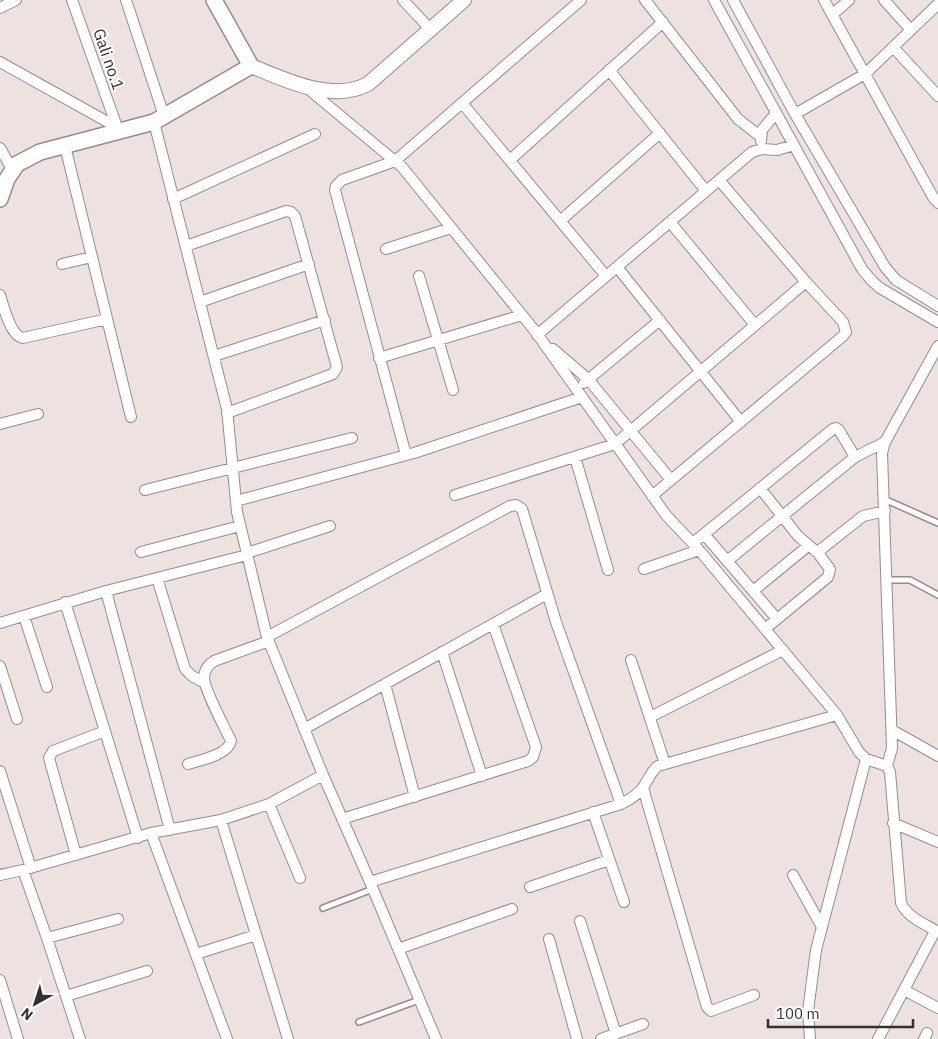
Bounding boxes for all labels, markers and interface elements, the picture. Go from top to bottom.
street label: Gali no.1 [89,26,129,92]
north arrow [10,979,60,1029]
scale bar [768,996,913,1028]
text: N [17,1004,36,1024]
text: 100 m [776,1004,820,1023]

